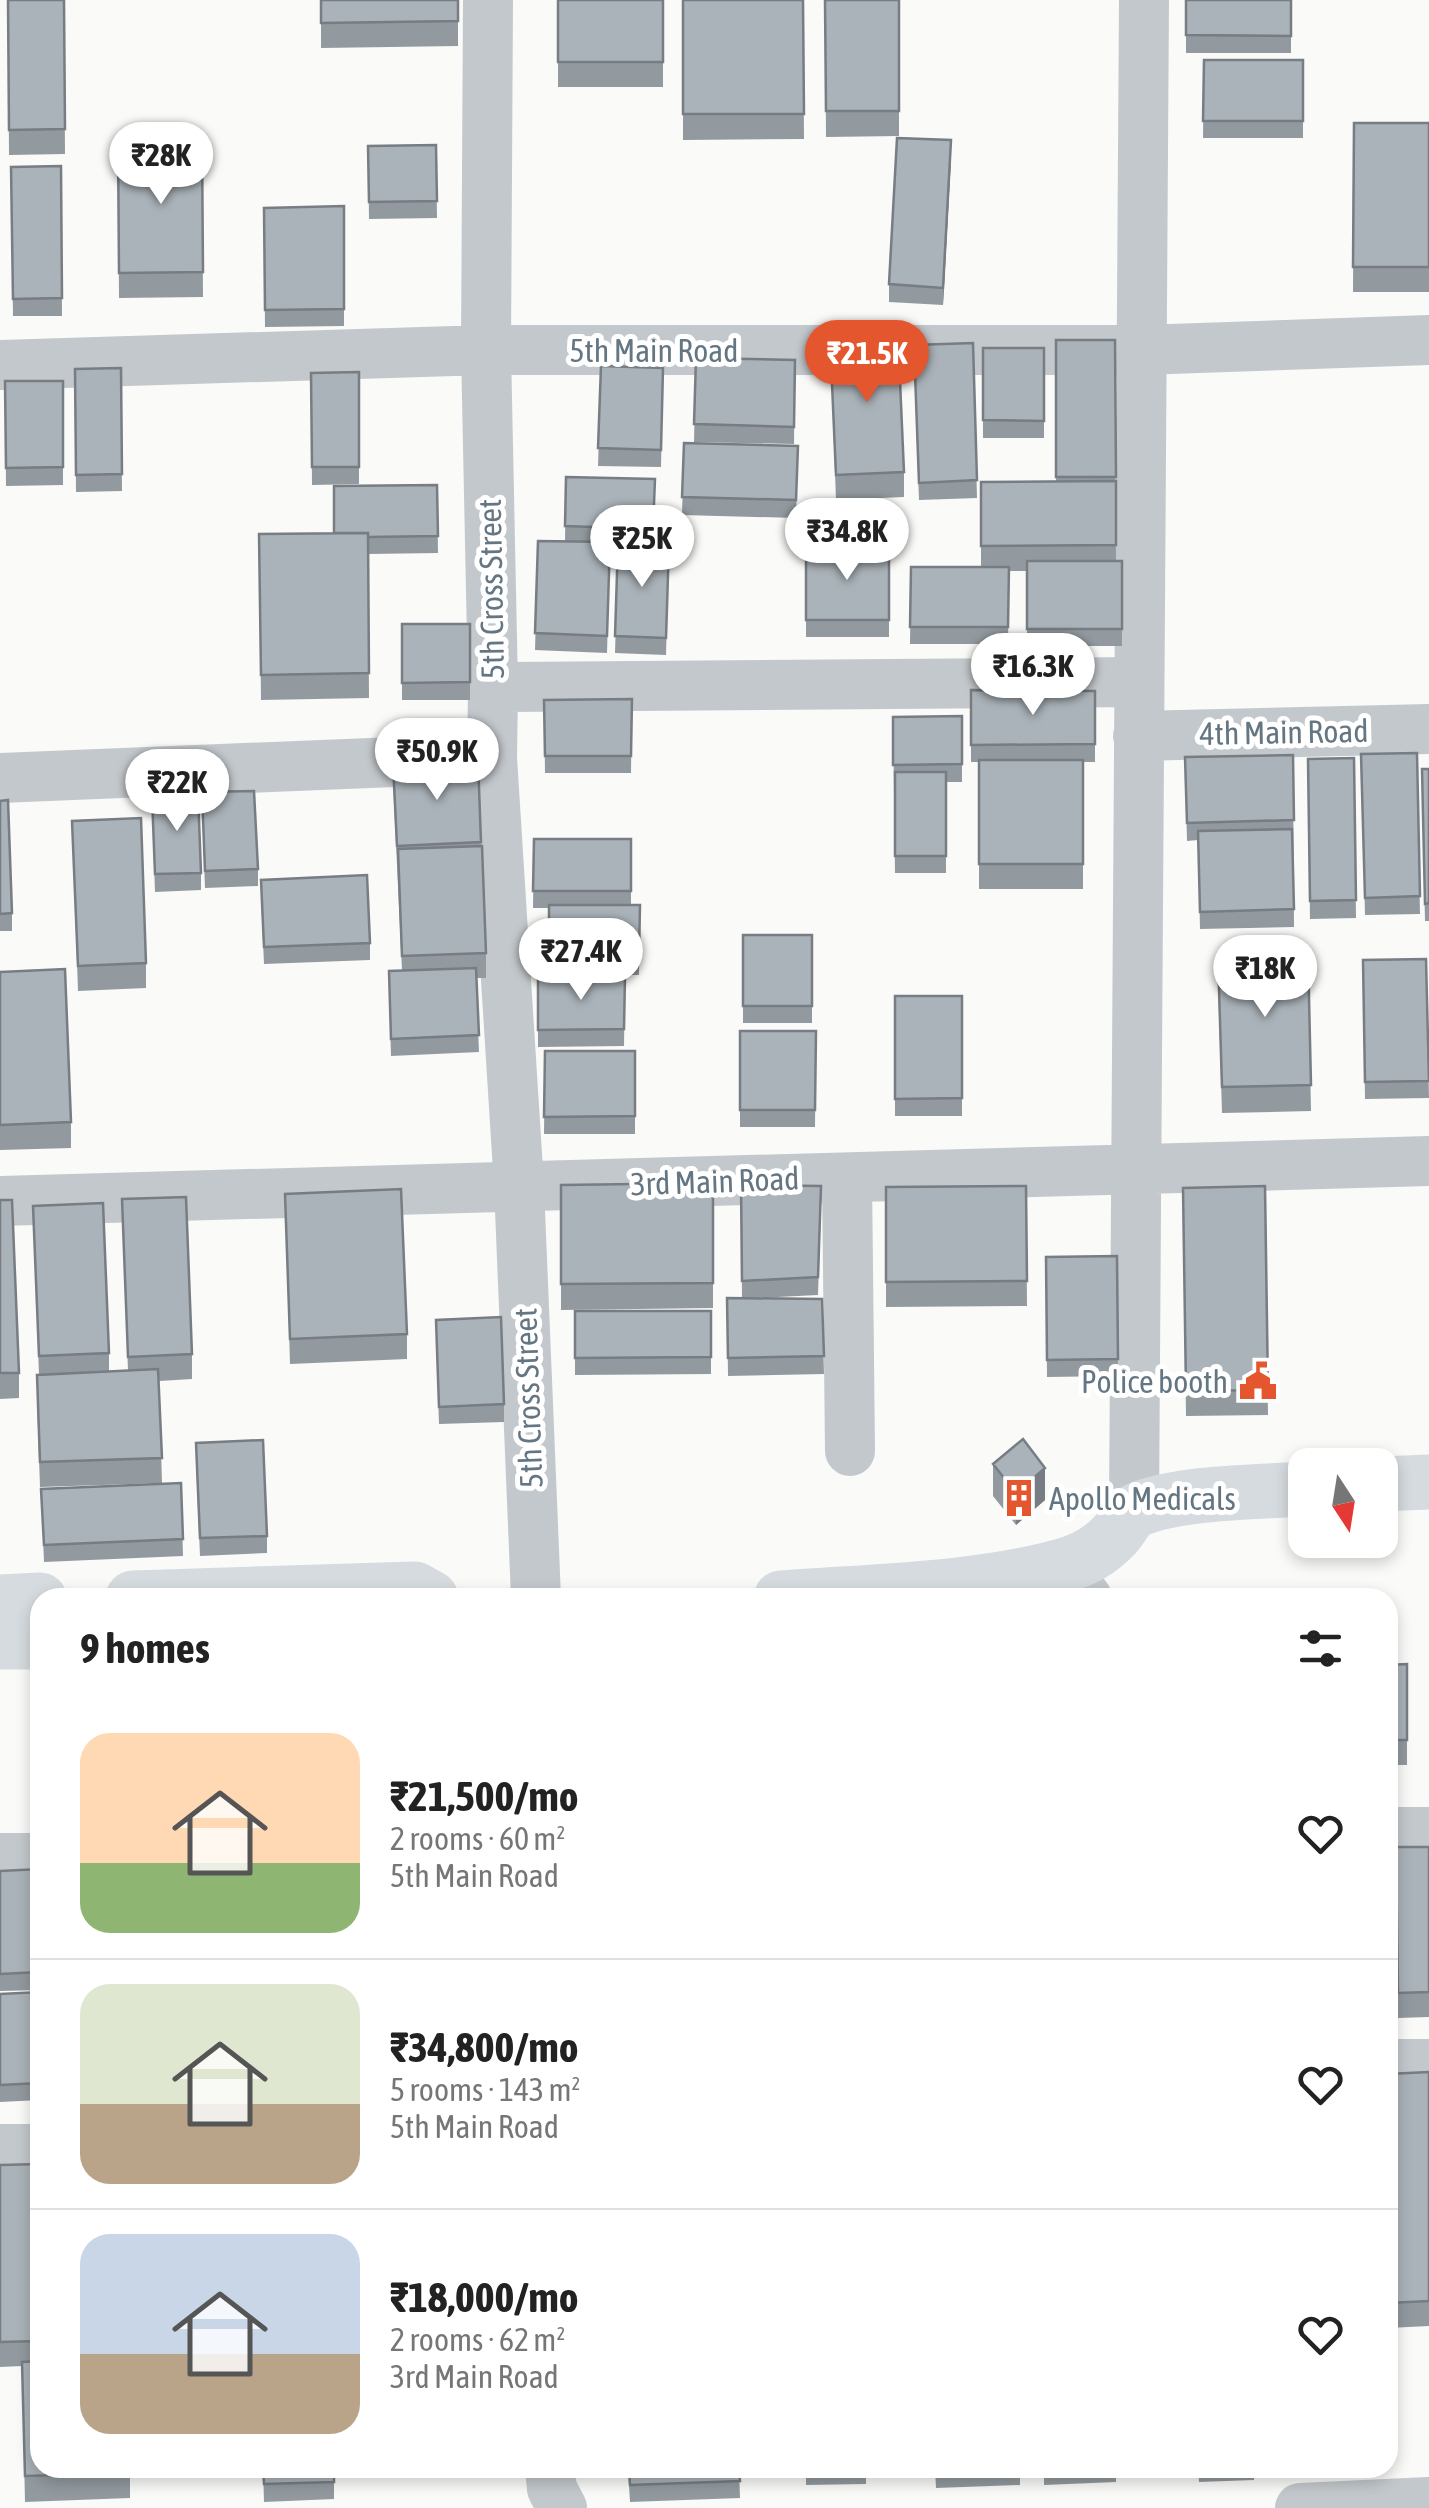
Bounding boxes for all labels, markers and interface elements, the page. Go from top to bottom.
pin: ₹28K [102,122,220,207]
text: ₹28K [131,136,191,173]
pin: ₹21.5K [786,320,948,405]
street label: 5th Main Road [570,332,738,369]
text: ₹21.5K [827,334,907,371]
pin: ₹34.8K [766,498,928,583]
street label: 5th Cross Street [471,499,511,679]
pin: ₹25K [583,505,701,590]
text: ₹34.8K [807,512,887,549]
text: ₹25K [612,519,672,556]
pin: ₹16.3K [952,633,1114,718]
text: ₹16.3K [993,647,1073,684]
street label: 4th Main Road [1199,712,1369,752]
pin: ₹50.9K [356,718,518,803]
text: ₹50.9K [397,732,477,769]
pin: ₹22K [118,749,236,834]
text: ₹22K [147,763,207,800]
pin: ₹27.4K [500,918,662,1003]
text: ₹27.4K [541,932,621,969]
pin: ₹18K [1206,935,1324,1020]
text: ₹18K [1235,949,1295,986]
street label: 3rd Main Road [630,1160,800,1202]
street label: 5th Cross Street [506,1307,550,1489]
public building icon: Police booth [1237,1360,1279,1402]
place label: Police booth [1081,1363,1228,1400]
north arrow [1288,1448,1398,1558]
map controls [1288,1448,1398,1558]
building icon: Apollo Medicals [998,1477,1040,1519]
place label: Apollo Medicals [1049,1480,1236,1517]
icon: filters [1293,1621,1348,1676]
text: 9 homes [80,1624,210,1672]
text: ₹21,500/mo [390,1772,578,1820]
icon: home [160,1773,280,1893]
icon: heart [1293,1806,1348,1861]
text: 2 rooms · 60 m² [390,1820,565,1857]
text: 5th Main Road [390,1857,559,1894]
text: ₹34,800/mo [390,2023,578,2071]
icon: home [160,2024,280,2144]
icon: heart [1293,2057,1348,2112]
text: 5 rooms · 143 m² [390,2071,580,2108]
text: 5th Main Road [390,2108,559,2145]
text: ₹18,000/mo [390,2273,578,2321]
icon: home [160,2274,280,2394]
icon: heart [1293,2307,1348,2362]
text: 2 rooms · 62 m² [390,2321,565,2358]
text: 3rd Main Road [390,2358,559,2395]

